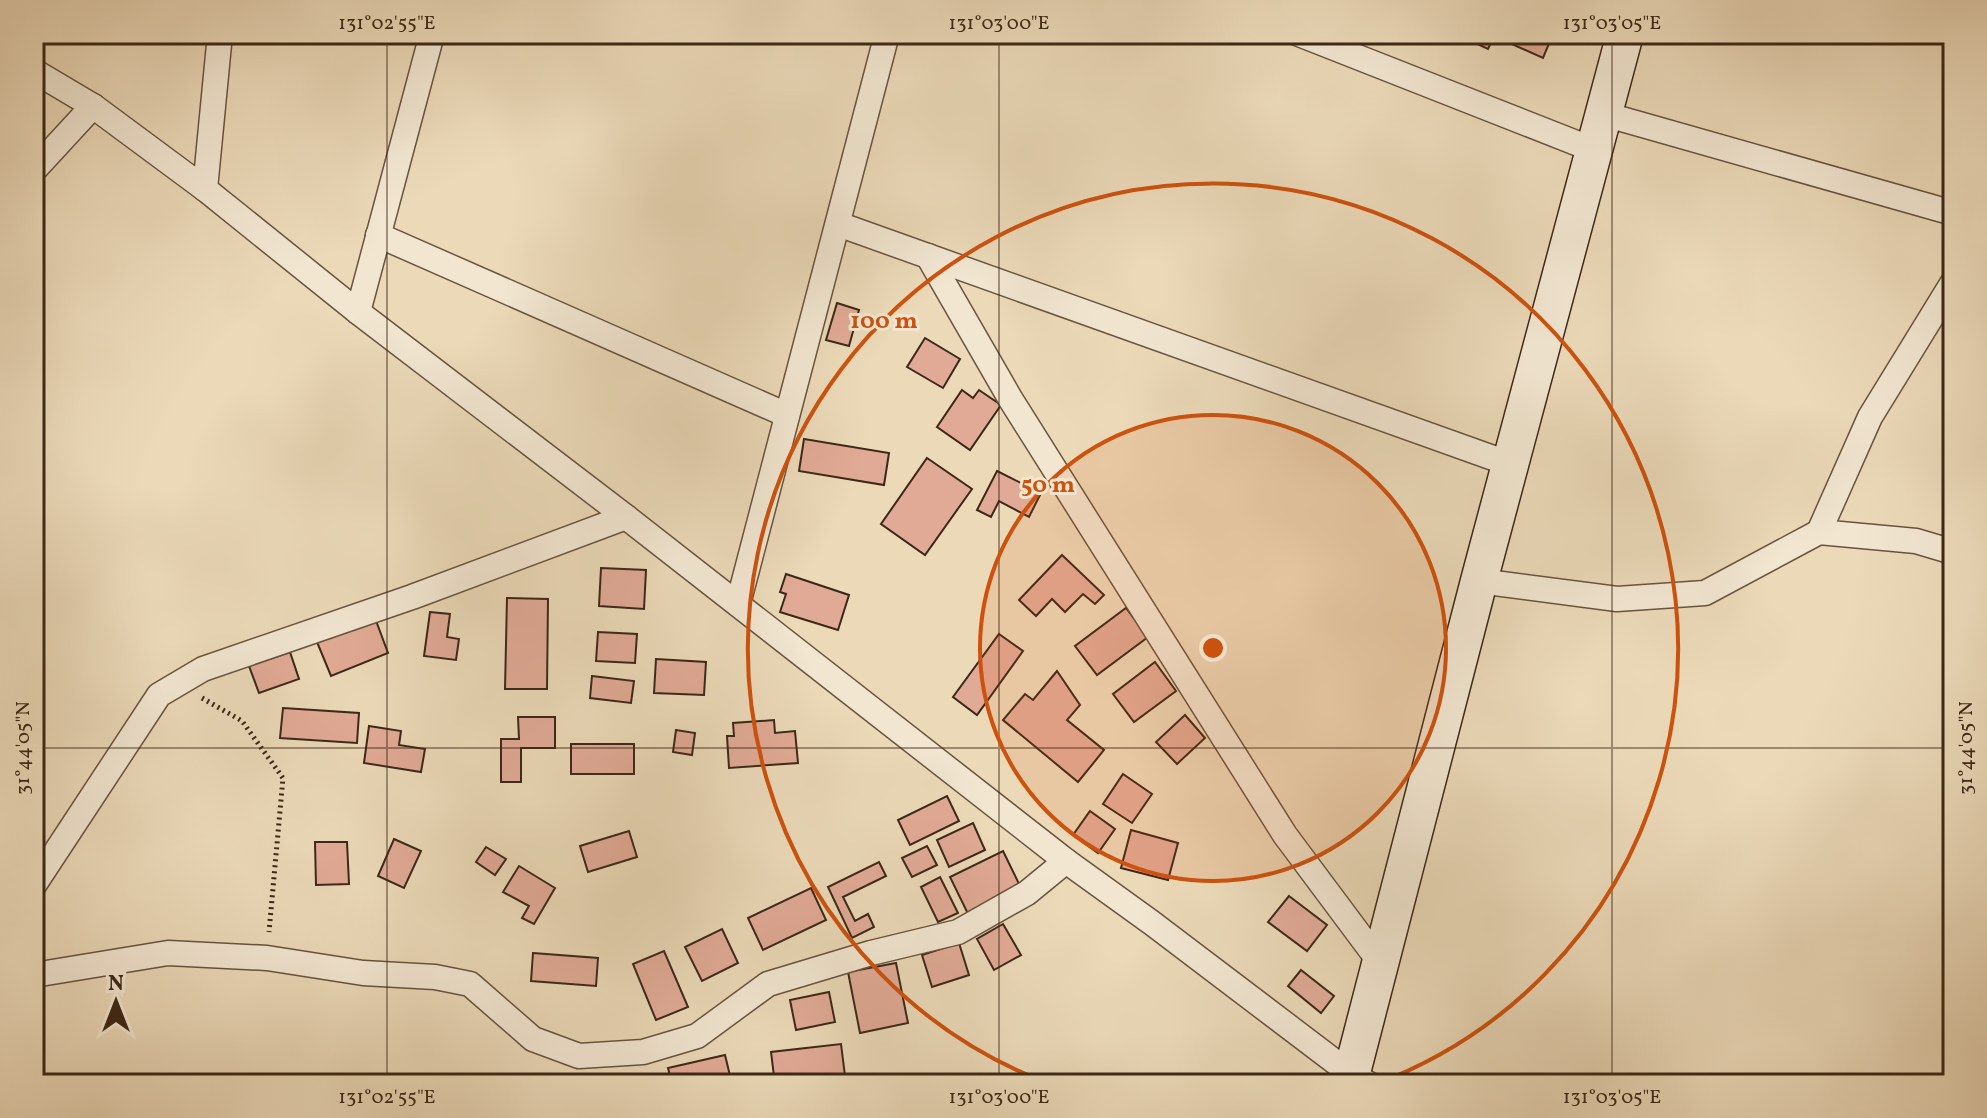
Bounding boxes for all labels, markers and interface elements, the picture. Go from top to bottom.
text: 131°02'55"E [338,10,436,38]
text: 131°03'00"E [948,10,1050,38]
text: 131°03'05"E [1563,10,1661,38]
text: 100 m [850,305,918,339]
text: 50 m [1021,469,1075,503]
centre of rings [1199,634,1227,662]
text: 31°44'05"N [10,701,38,795]
text: 31°44'05"N [1953,701,1981,795]
north arrow [76,962,156,1042]
text: N [108,969,124,1000]
text: 131°02'55"E [338,1084,436,1112]
text: 131°03'00"E [948,1084,1050,1112]
text: 131°03'05"E [1563,1084,1661,1112]

